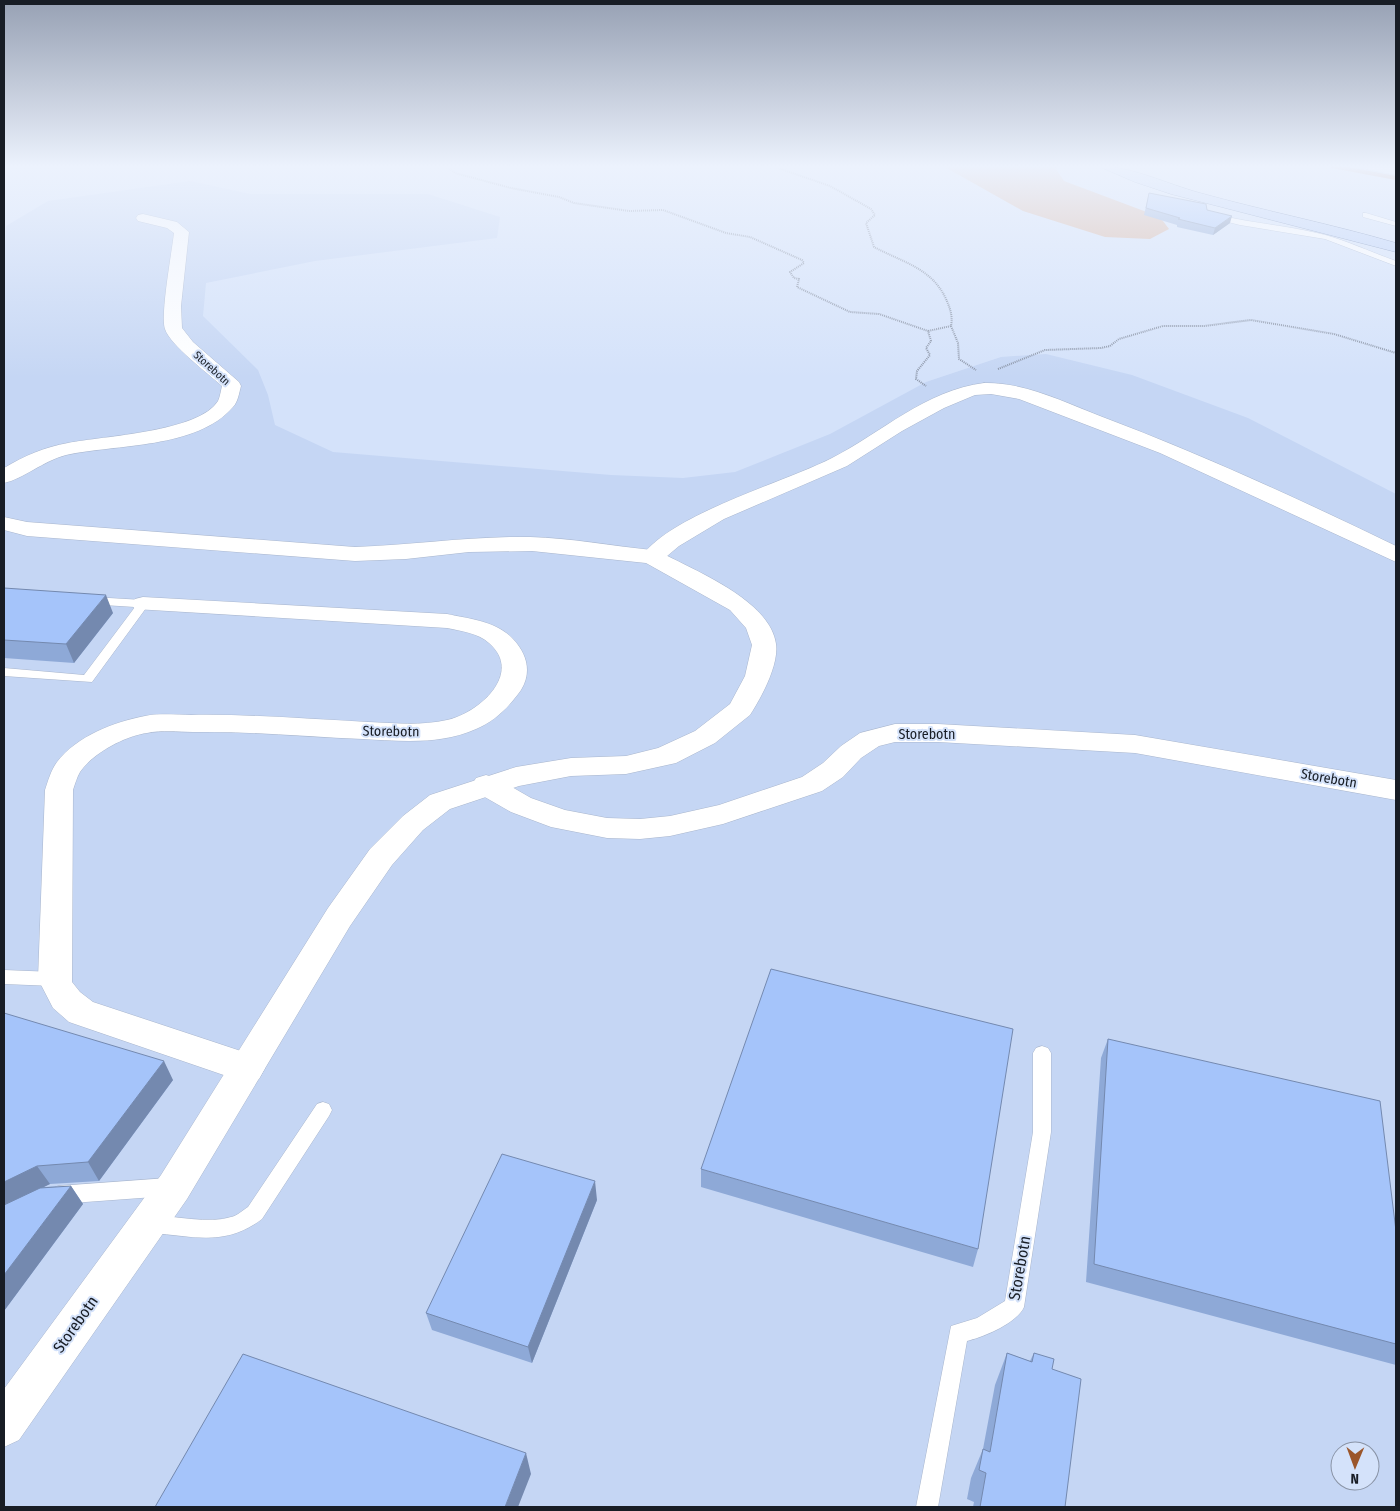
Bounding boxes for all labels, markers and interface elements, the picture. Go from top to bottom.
street label: Storebotn [191,349,233,388]
street label: Storebotn [362,723,420,740]
street label: Storebotn [899,726,955,743]
street label: Storebotn [1299,765,1358,792]
street label: Storebotn [1004,1234,1034,1302]
street label: Storebotn [49,1292,102,1356]
north arrow [1330,1441,1380,1491]
text: N [1350,1470,1359,1487]

